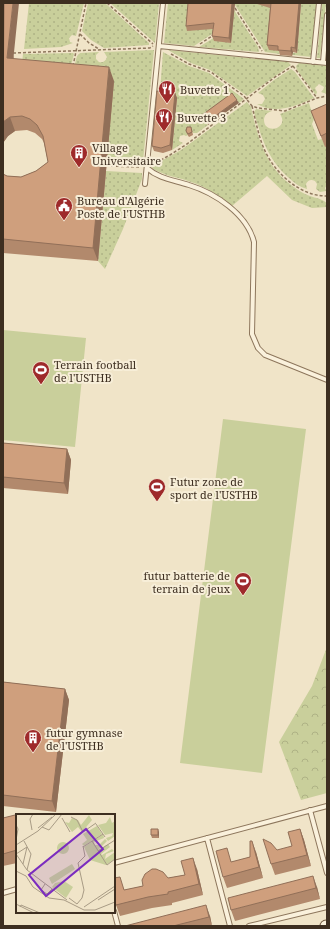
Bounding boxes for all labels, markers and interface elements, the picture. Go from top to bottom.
restaurant icon: Buvette 1 [157,79,177,104]
place label: Buvette 1 [180,82,229,97]
restaurant icon: Buvette 3 [154,107,174,132]
place label: Buvette 3 [177,110,226,125]
place label: Village Universitaire [92,140,161,168]
building icon: Village Universitaire [69,143,89,168]
place label: Bureau d'Algérie Poste de l'USTHB [77,193,165,221]
public building icon: Bureau d'Algérie Poste de l'USTHB [54,196,74,221]
place label: Terrain football de l'USTHB [54,357,137,385]
sports icon: Terrain football de l'USTHB [31,360,51,385]
place label: Futur zone de sport de l'USTHB [170,474,258,502]
sports icon: Futur zone de sport de l'USTHB [147,477,167,502]
place label: futur batterie de terrain de jeux [143,568,231,596]
sports icon: futur batterie de terrain de jeux [233,571,253,596]
place label: futur gymnase de l'USTHB [46,725,123,753]
building icon: futur gymnase de l'USTHB [23,728,43,753]
inset map [16,814,115,913]

